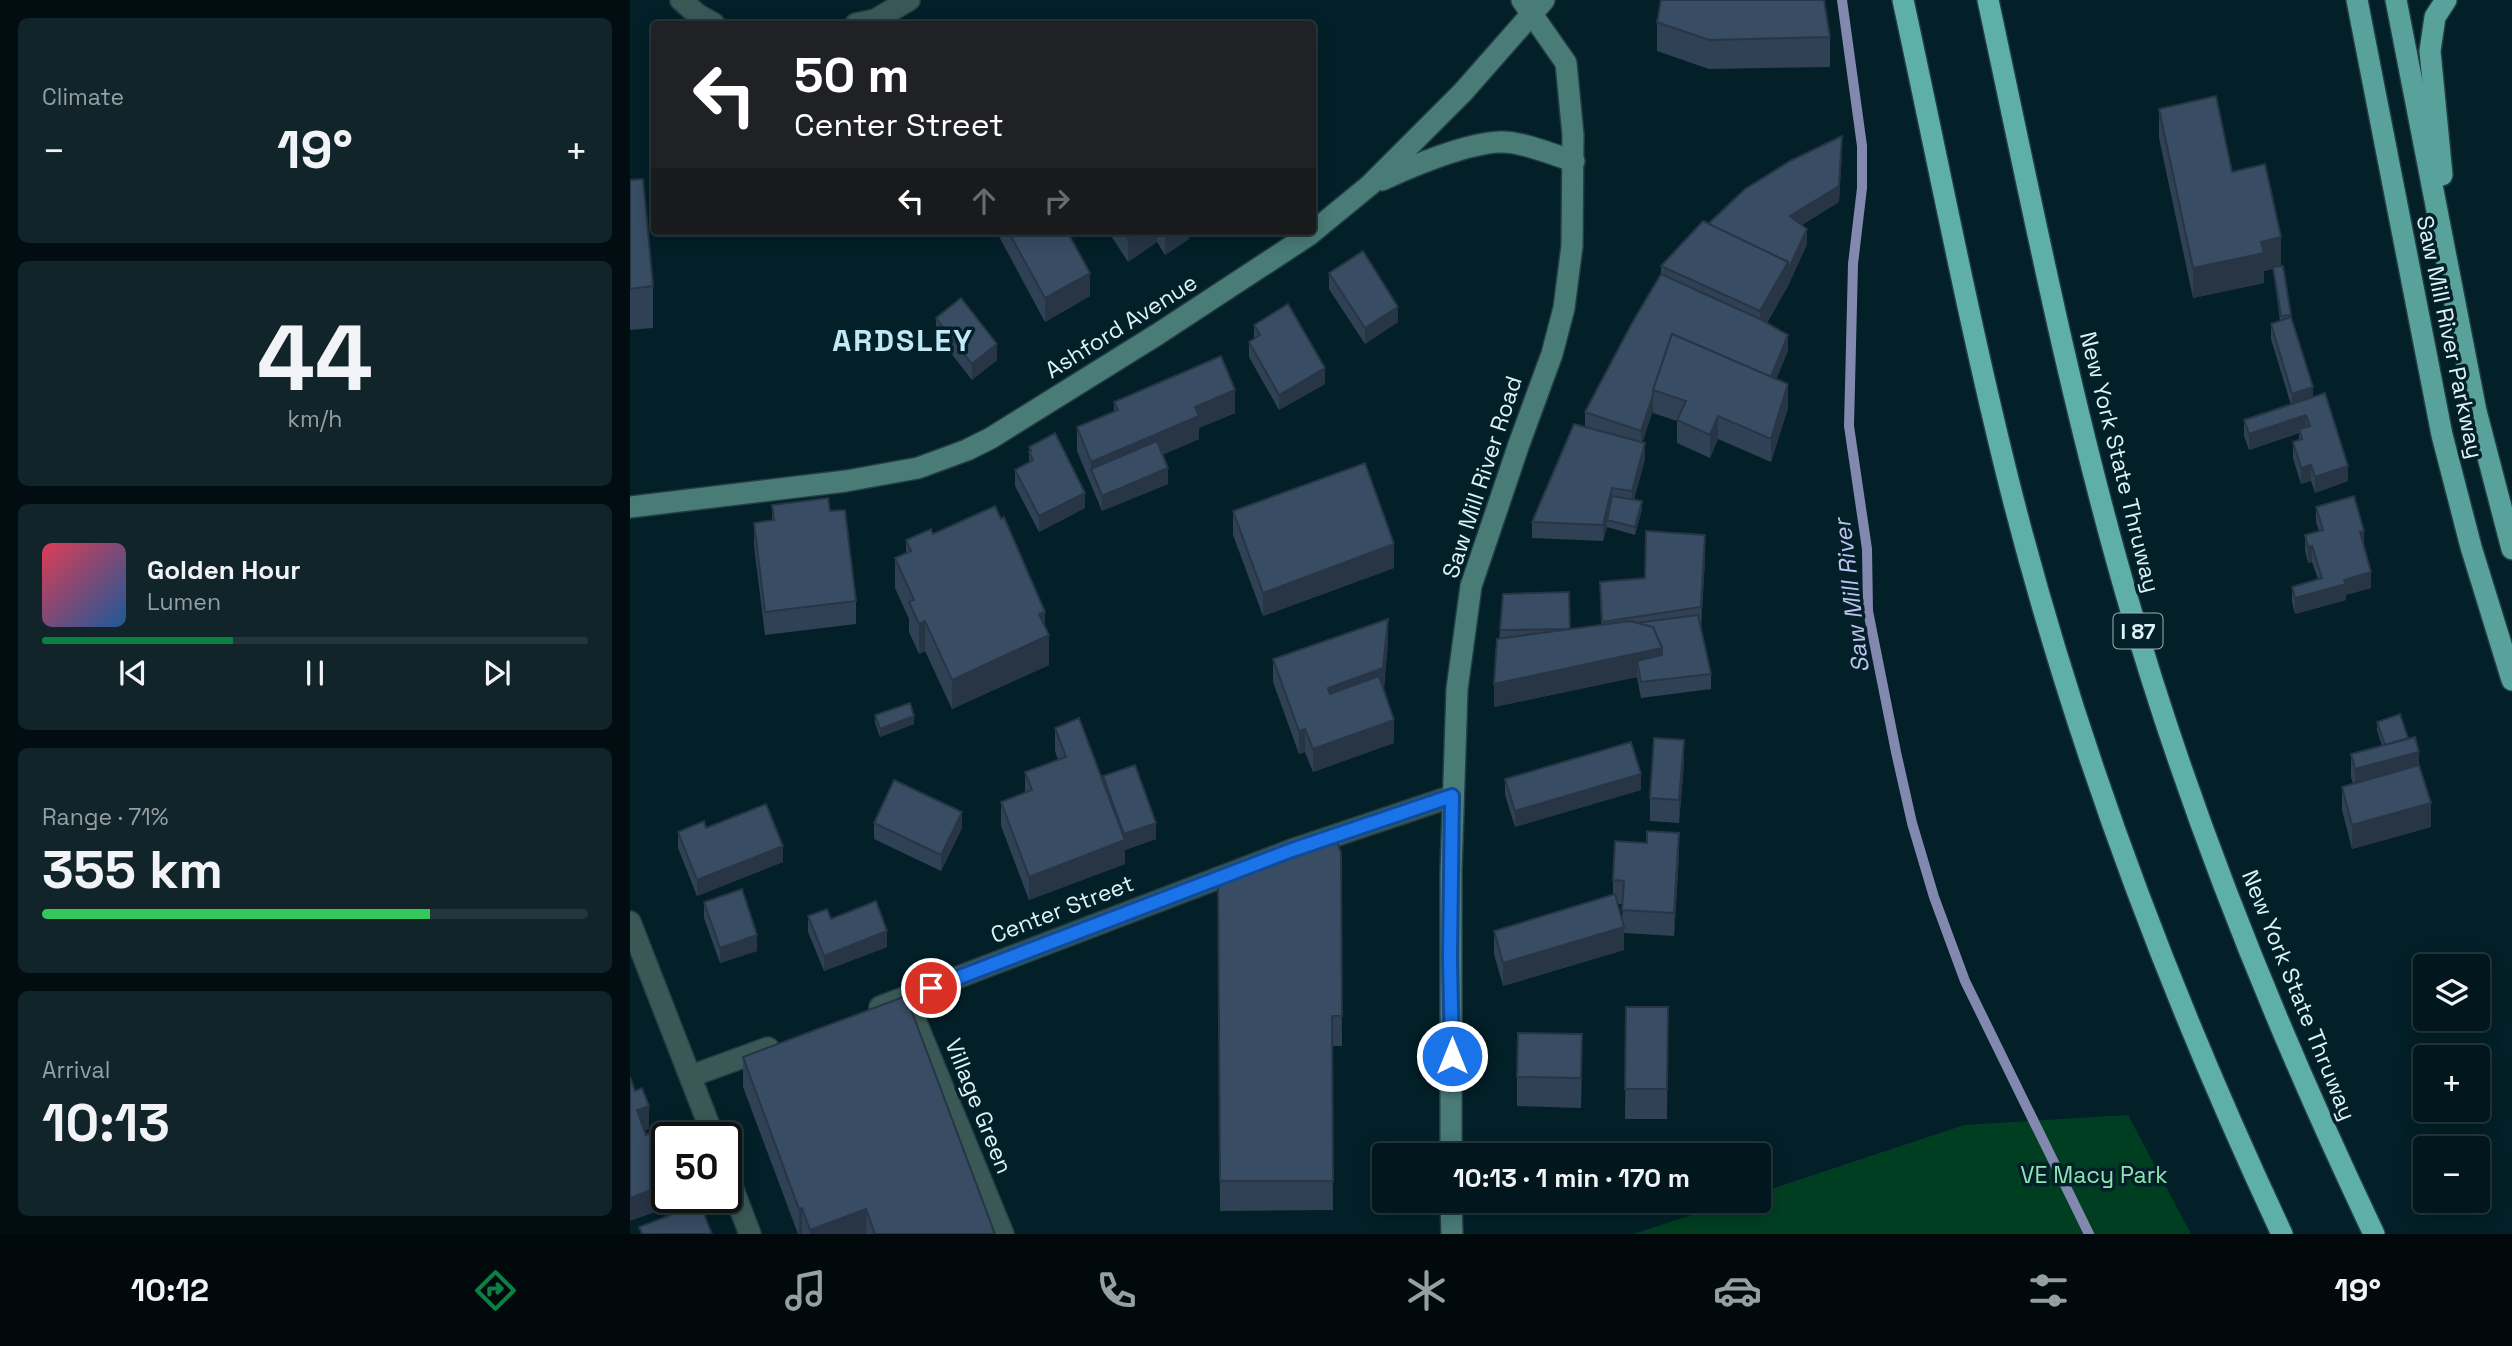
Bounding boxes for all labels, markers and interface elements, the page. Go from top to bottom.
text: 50 m [794,44,909,106]
icon: left [679,49,770,140]
text: Climate [42,82,124,112]
text: Center Street [794,105,1004,145]
text: 19° [277,117,353,183]
text: − [42,127,66,175]
text: + [564,127,588,175]
icon: left [892,182,930,220]
icon: ahead [965,182,1003,220]
icon: right [1038,182,1076,220]
street label: Saw Mill River Parkway [2410,213,2490,461]
street label: Ashford Avenue [1039,267,1203,385]
text: 44 [257,300,373,417]
district label: ARDSLEY [832,321,974,360]
street label: New York State Thruway [2073,328,2167,596]
street label: Saw Mill River Road [1435,372,1529,582]
text: km/h [288,404,342,434]
water label: Saw Mill River [1826,514,1876,675]
text: Golden Hour [147,553,301,587]
text: Lumen [147,587,221,617]
road number: I 87 [2114,614,2162,648]
icon: previous [114,654,152,692]
icon: pause [296,654,334,692]
icon: next [478,654,516,692]
text: Range · 71% [42,802,168,832]
text: 355 km [42,837,223,903]
street label: New York State Thruway [2235,865,2363,1125]
street label: Center Street [986,868,1138,950]
map controls [2413,954,2490,1213]
button: layers [2413,954,2490,1031]
pin [901,958,961,1018]
icon: arrive [912,969,950,1007]
position arrow [1415,1019,1489,1093]
street label: Village Green [938,1034,1020,1178]
button: + [2413,1045,2490,1122]
text: Arrival [42,1055,110,1085]
text: 10:13 [42,1090,170,1156]
speed limit sign: 50 [651,1122,742,1213]
button: − [2413,1136,2490,1213]
park label: VE Macy Park [2020,1160,2168,1190]
text: 10:13 · 1 min · 170 m [1453,1161,1690,1195]
icon: directions [471,1266,520,1315]
icon: music [781,1266,830,1315]
icon: phone [1092,1266,1141,1315]
icon: climate [1402,1266,1451,1315]
icon: car [1713,1266,1762,1315]
icon: filters [2024,1266,2073,1315]
text: 10:12 [131,1270,209,1310]
text: 19° [2334,1270,2381,1310]

